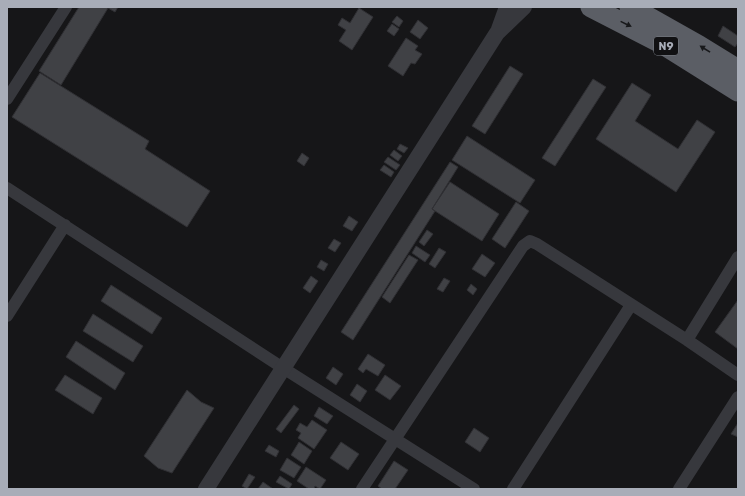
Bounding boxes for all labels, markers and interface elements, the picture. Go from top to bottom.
one-way arrow [621,21,632,27]
road number: N9 [654,37,678,55]
one-way arrow [699,46,711,53]

